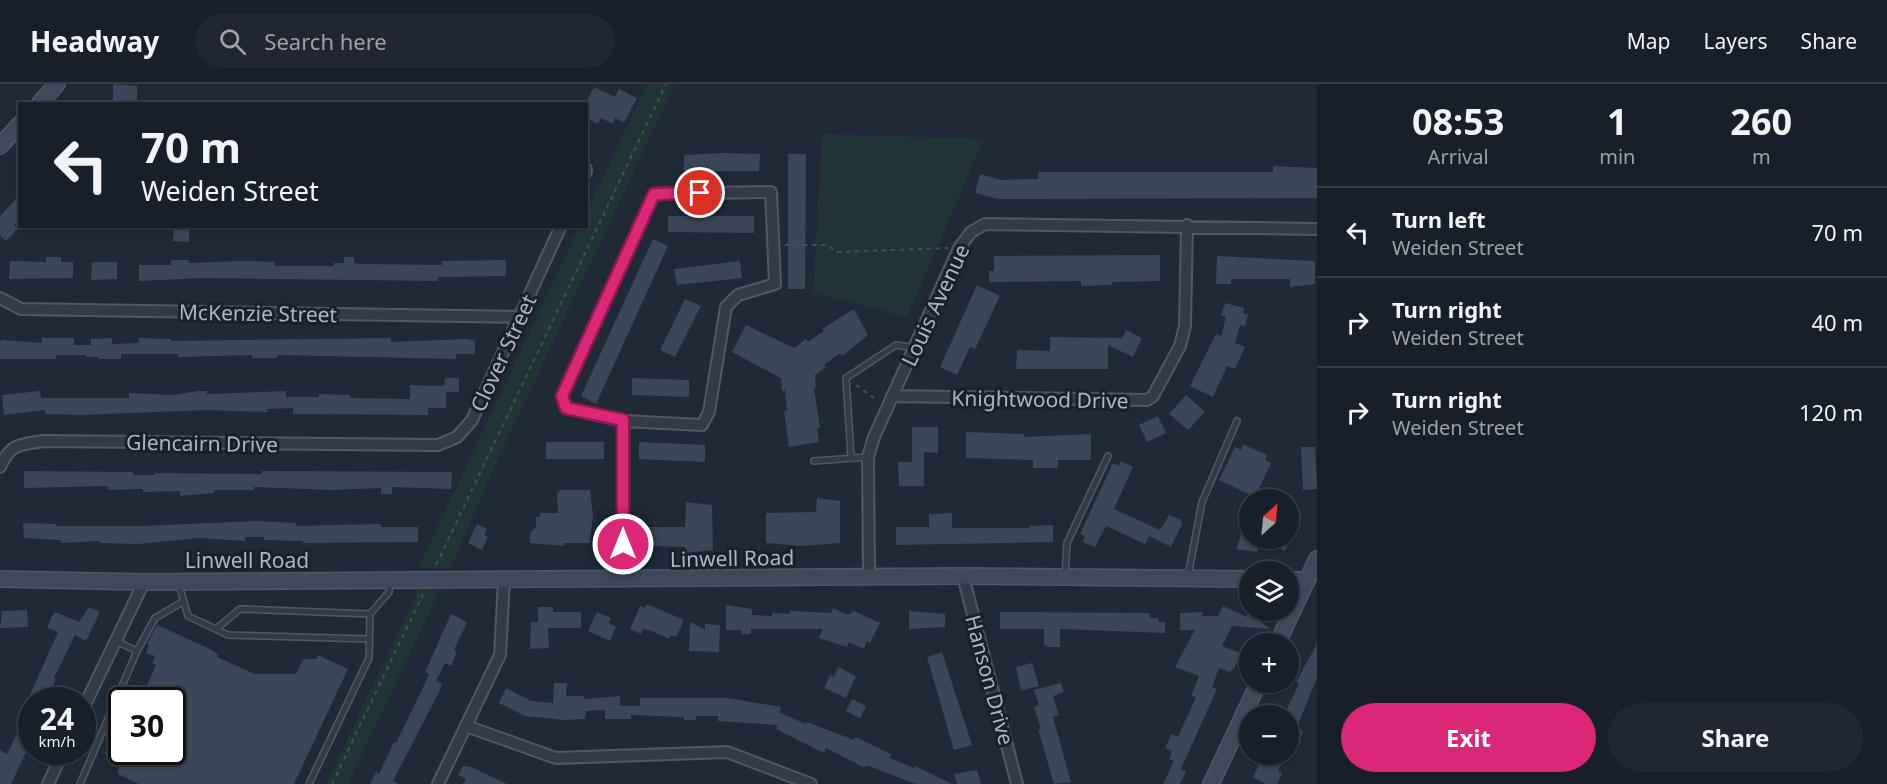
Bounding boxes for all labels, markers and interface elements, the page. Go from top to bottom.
search box [195,14,615,68]
text: Headway [30,22,159,60]
icon: search [216,25,249,58]
text: Search here [264,26,387,56]
text: Map [1627,27,1671,55]
text: Layers [1704,27,1768,55]
text: Share [1801,27,1857,55]
text: 08:53 [1412,97,1504,146]
text: 1 [1607,97,1628,146]
text: 260 [1730,97,1792,146]
text: 70 m [141,118,241,175]
icon: left [42,126,120,204]
text: Arrival [1428,143,1489,170]
text: min [1599,143,1635,170]
text: m [1752,143,1771,170]
pin [674,167,725,218]
text: Weiden Street [141,172,319,209]
icon: arrive [683,176,716,209]
text: Turn left [1392,204,1486,234]
icon: left [1341,216,1374,249]
text: 70 m [1812,217,1863,247]
text: Weiden Street [1392,234,1524,261]
street label: Louis Avenue [895,240,975,370]
street label: Clover Street [464,289,543,416]
text: Turn right [1392,294,1502,324]
street label: McKenzie Street [179,298,338,328]
icon: right [1341,306,1374,339]
text: 40 m [1812,307,1863,337]
text: Weiden Street [1392,324,1524,351]
street label: Knightwood Drive [951,383,1129,415]
text: Turn right [1392,384,1502,414]
icon: right [1341,396,1374,429]
text: 120 m [1799,397,1863,427]
text: Weiden Street [1392,414,1524,441]
street label: Glencairn Drive [126,428,278,458]
north arrow [1239,489,1299,549]
map controls [1239,489,1299,765]
position arrow [591,512,655,576]
street label: Linwell Road [670,543,794,573]
street label: Linwell Road [185,546,309,574]
button: layers [1239,561,1299,621]
street label: Hanson Drive [959,612,1021,748]
button: + [1239,633,1299,693]
speed limit sign: 30 [108,687,186,765]
text: 24 [40,698,74,739]
button: Exit [1341,703,1596,772]
button: Share [1608,703,1863,772]
button: − [1239,705,1299,765]
text: km/h [39,731,75,751]

